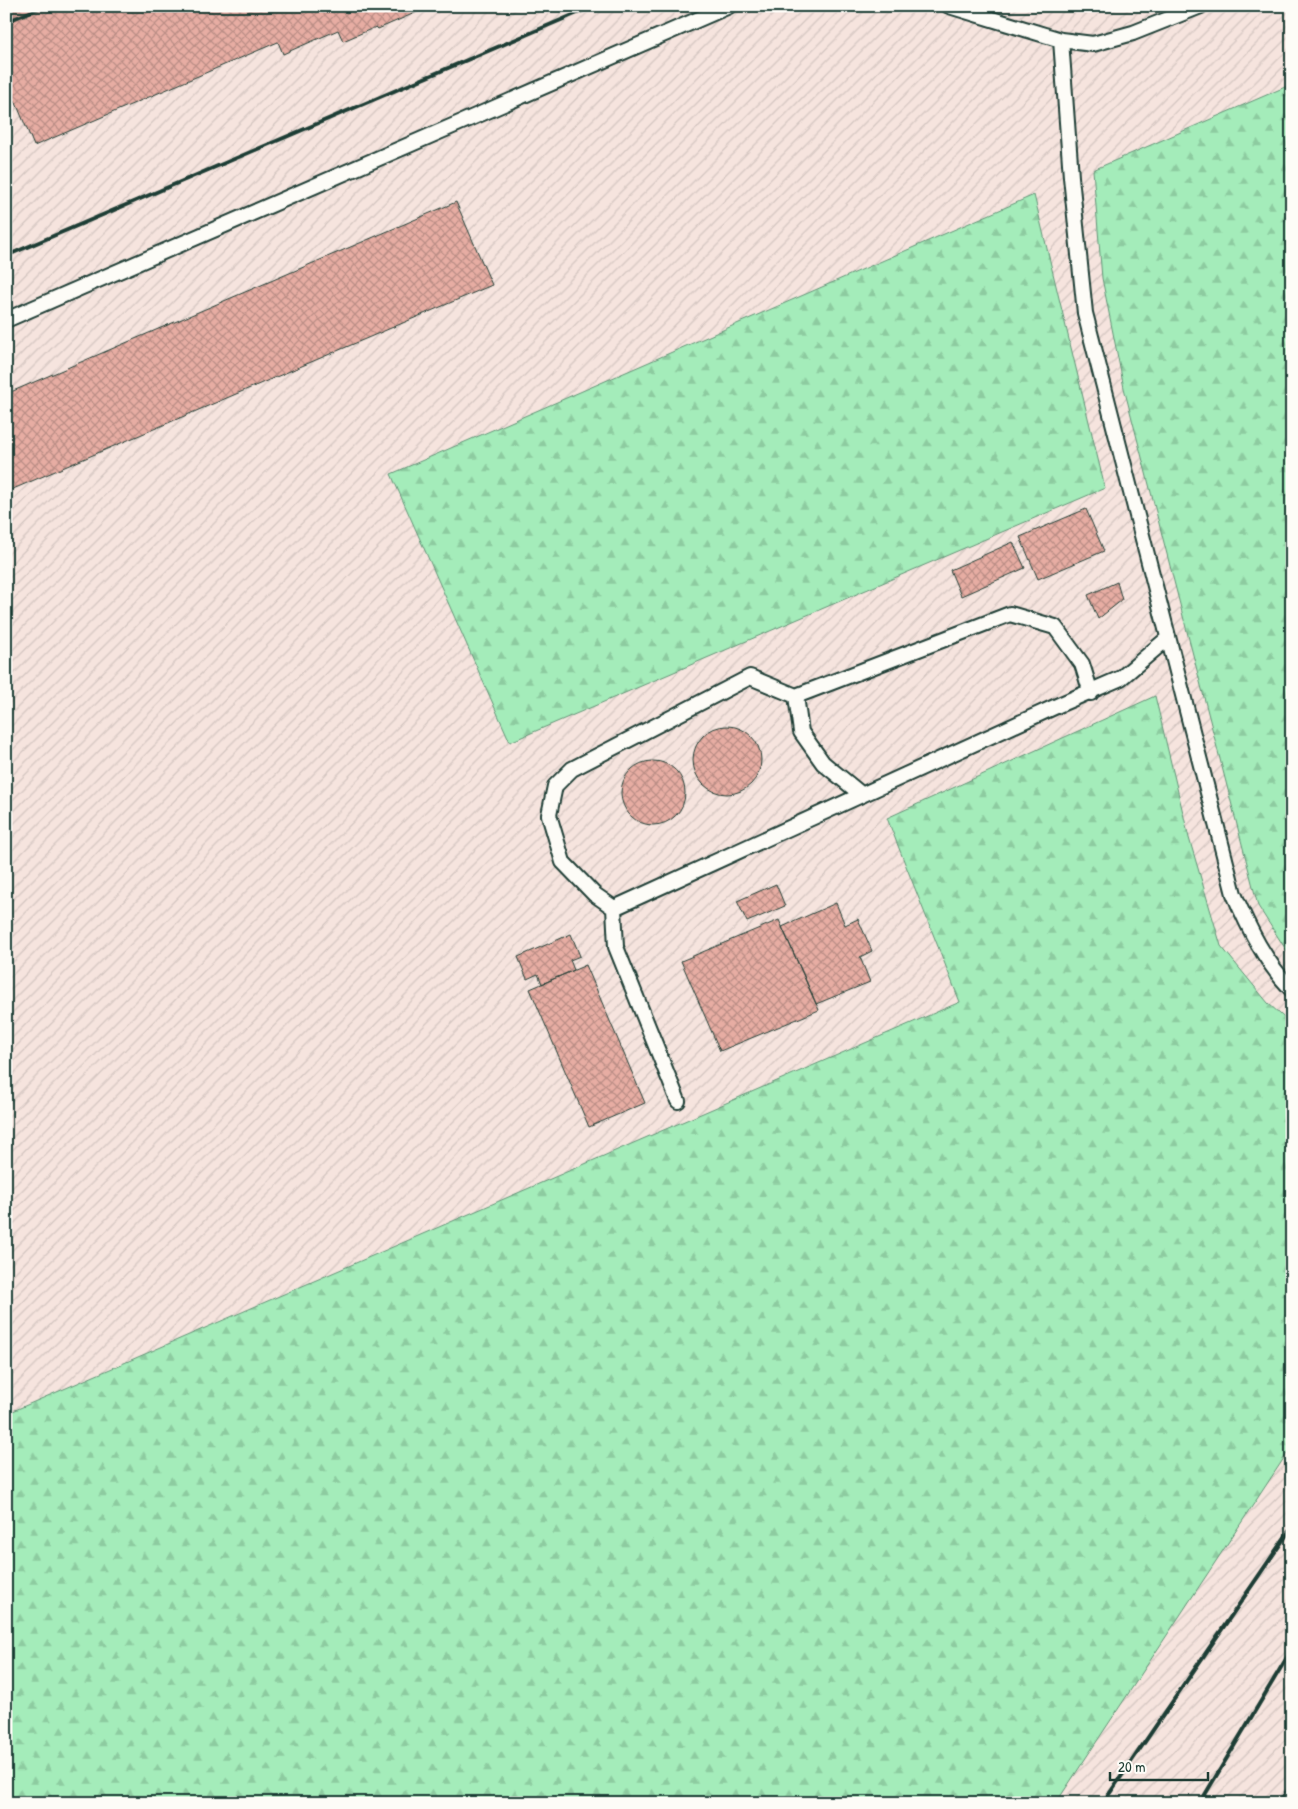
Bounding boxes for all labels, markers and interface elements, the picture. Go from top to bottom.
scale bar [1110,1749,1208,1781]
text: 20 m [1118,1756,1145,1777]

